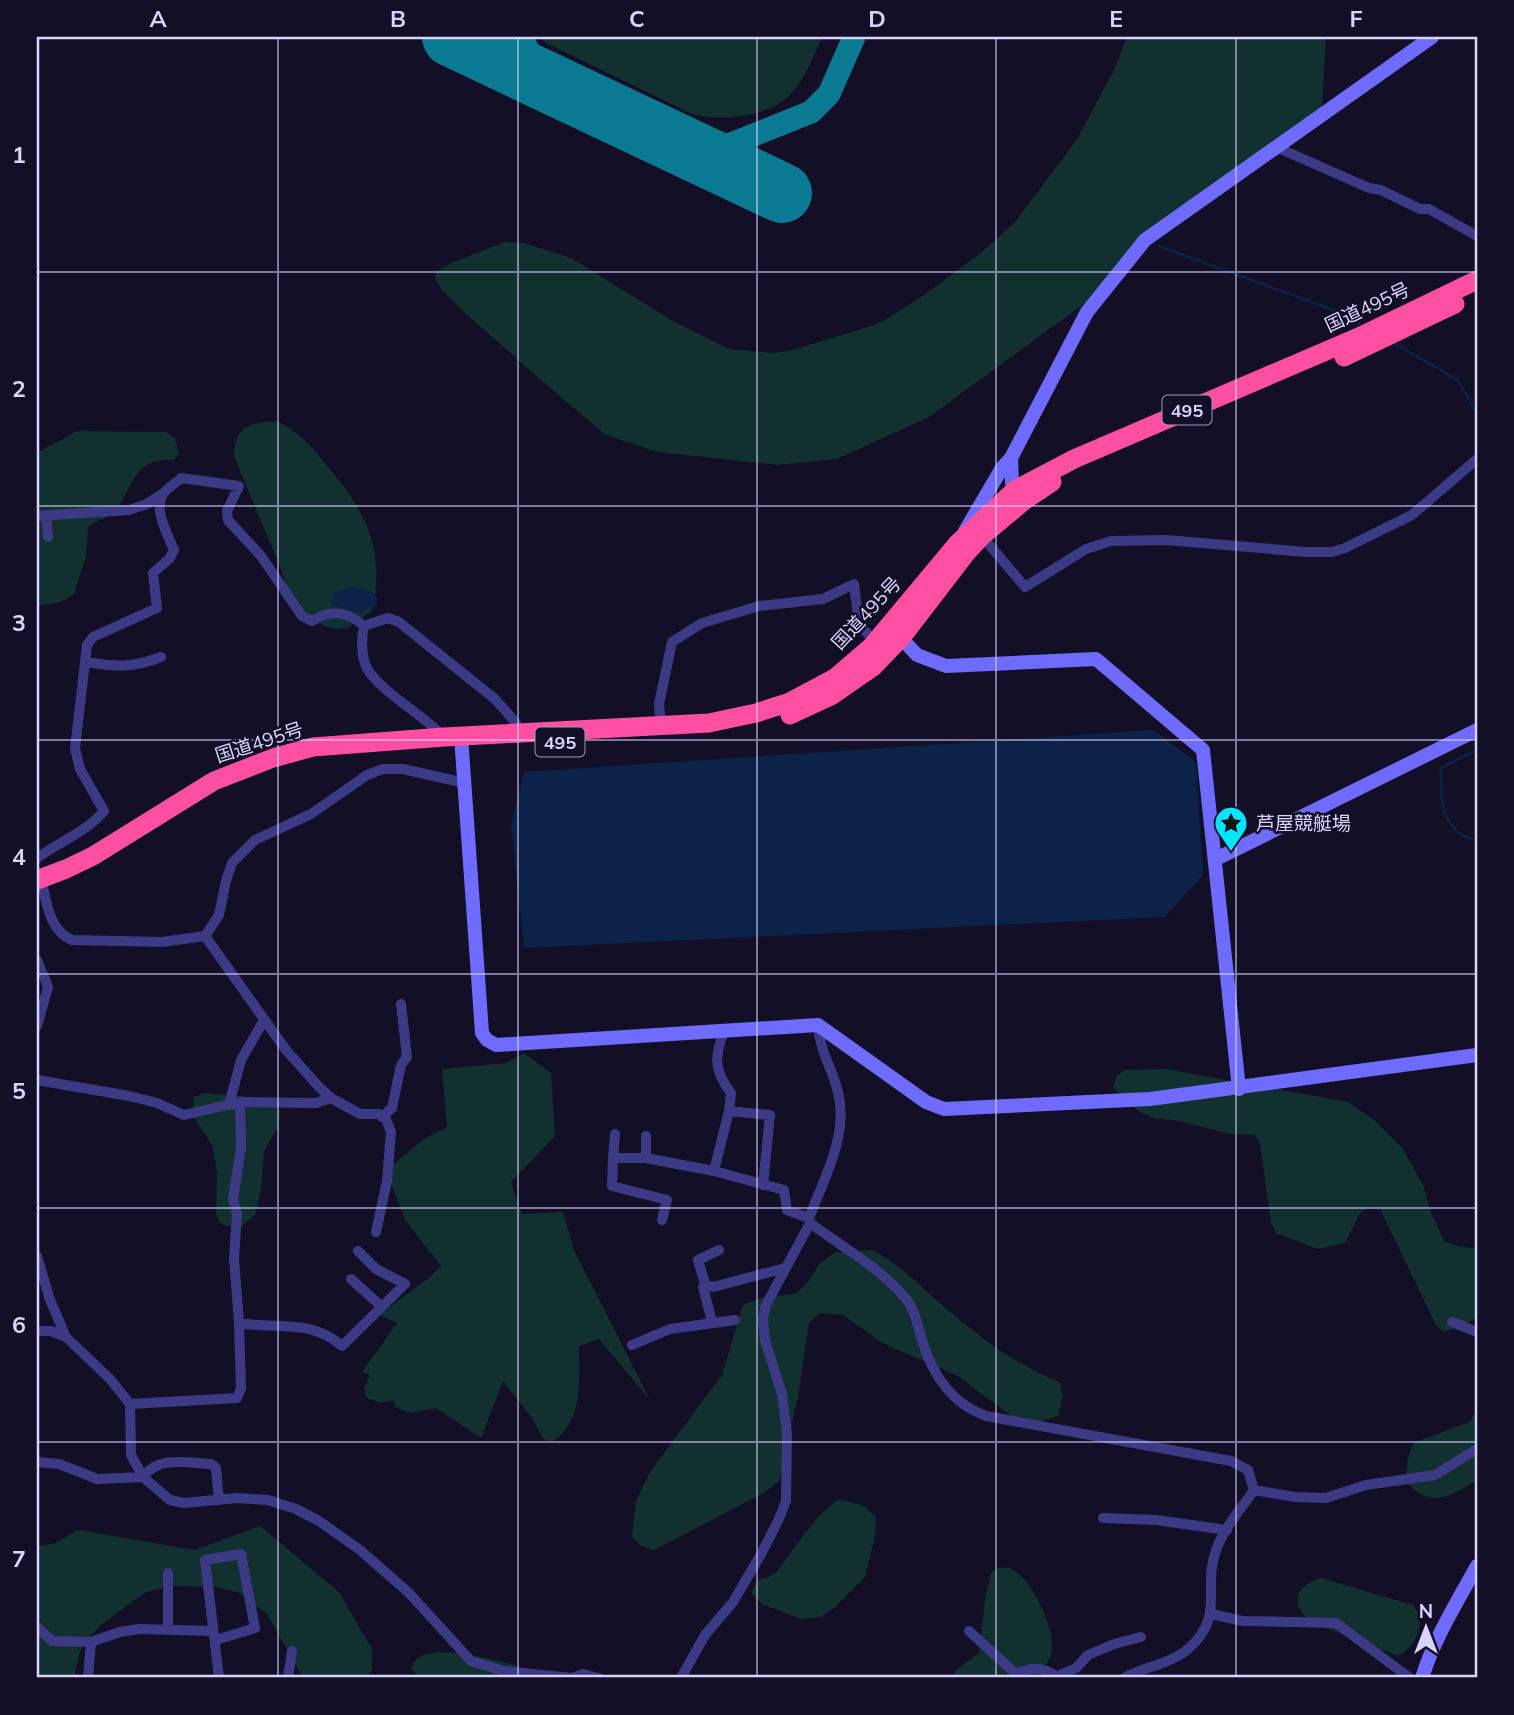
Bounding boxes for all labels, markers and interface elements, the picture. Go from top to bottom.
text: A [149,4,167,33]
text: B [390,4,406,33]
text: C [629,4,645,33]
text: D [868,4,886,33]
text: E [1109,4,1123,33]
text: F [1349,4,1363,33]
text: 1 [12,140,26,169]
street label: 国道495号 [1321,277,1413,337]
text: 2 [12,374,26,403]
road number: 495 [1162,396,1212,424]
street label: 国道495号 [826,571,906,655]
text: 3 [12,608,26,637]
street label: 国道495号 [212,716,306,768]
road number: 495 [536,728,584,756]
place icon: 芦屋競艇場 [1212,804,1250,853]
place label: 芦屋競艇場 [1256,811,1351,835]
text: 4 [12,842,26,871]
text: 5 [12,1076,26,1105]
text: 6 [12,1310,26,1339]
text: 7 [12,1544,26,1573]
north arrow [1392,1592,1462,1662]
text: N [1419,1599,1433,1623]

